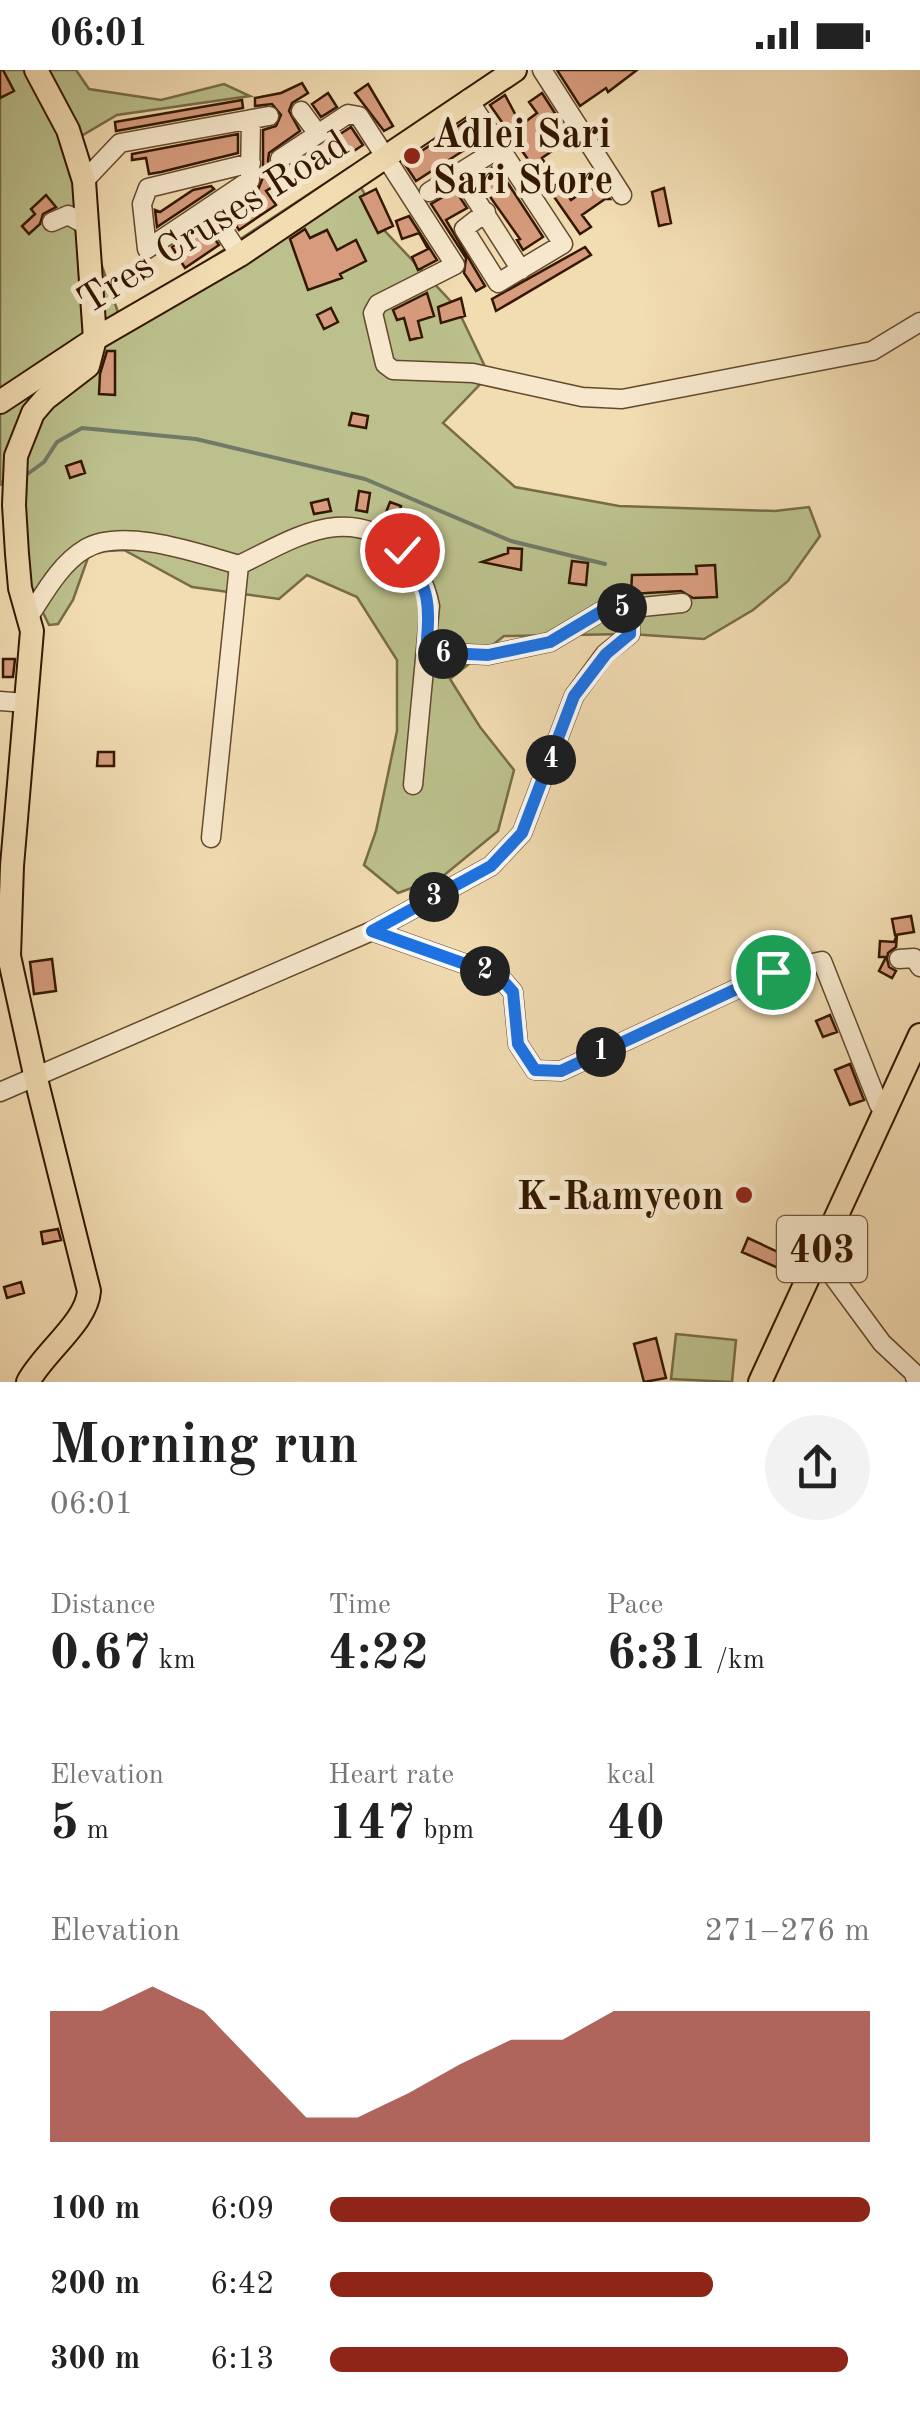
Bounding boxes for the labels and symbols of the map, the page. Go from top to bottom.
place label: Adlei Sari Sari Store [432,117,613,203]
street label: Tres Cruses Road [72,125,356,323]
marker: Adlei Sari Sari Store [401,145,423,167]
pin [360,508,445,593]
pin: 5 [597,583,647,633]
pin: 6 [418,629,468,679]
pin: 4 [526,735,576,785]
pin: 3 [409,872,459,922]
pin [731,930,816,1015]
pin: 2 [460,946,510,996]
pin: 1 [576,1027,626,1077]
place label: K-Ramyeon [517,1179,724,1219]
marker: K-Ramyeon [733,1184,755,1206]
road number: 403 [777,1216,867,1282]

